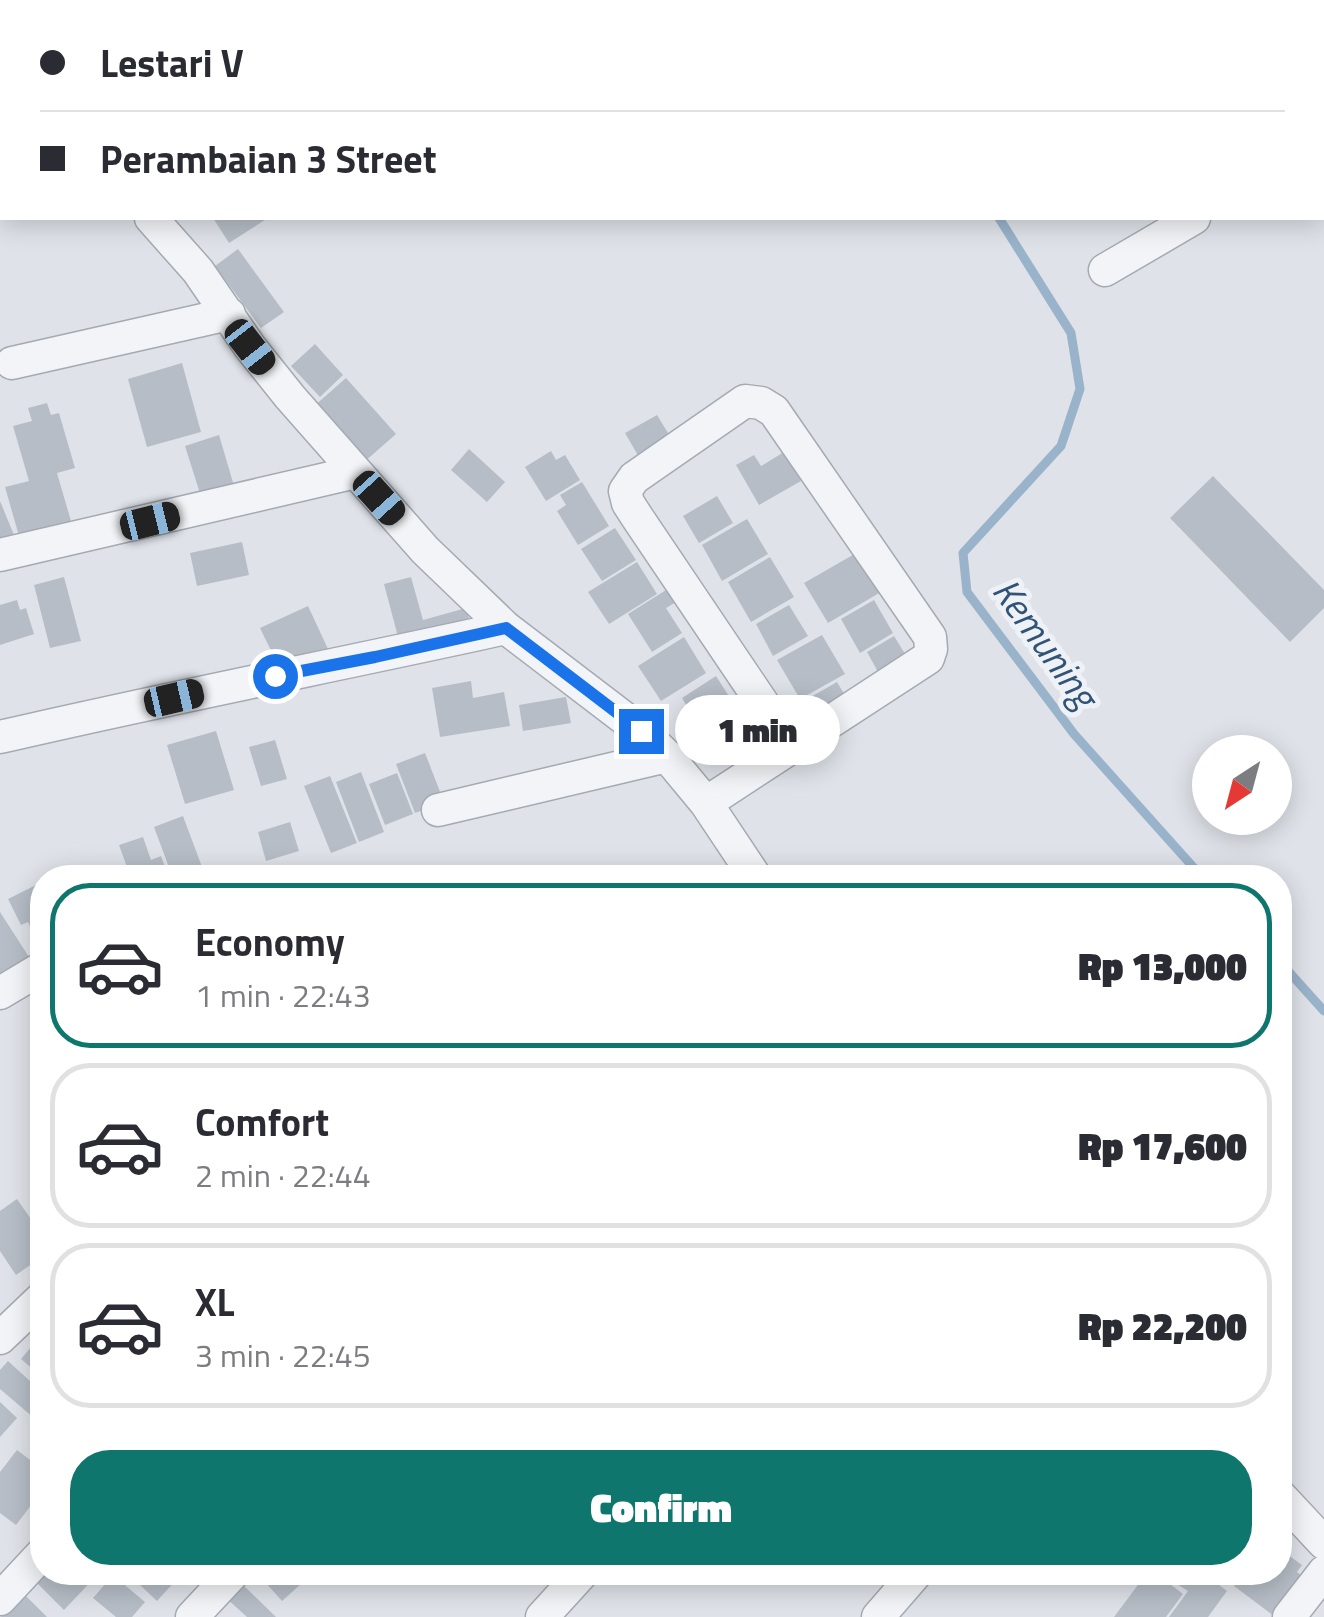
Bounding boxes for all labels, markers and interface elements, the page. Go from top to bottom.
text: Lestari V [100,34,244,92]
text: Perambaian 3 Street [100,130,437,188]
car [220,314,280,380]
car [348,466,410,530]
car [117,499,183,543]
water label: Kemuning [979,565,1115,723]
route start [253,654,298,699]
car [141,677,207,719]
callout: 1 min [676,696,841,766]
text: 1 min [718,706,797,754]
route end [619,709,664,754]
north arrow [1192,735,1292,835]
map controls [1192,735,1292,835]
text: Economy [195,913,345,971]
icon: car [75,921,165,1011]
text: Rp 13,000 [1078,937,1247,995]
text: 1 min · 22:43 [195,971,371,1019]
text: Comfort [195,1093,329,1151]
icon: car [75,1101,165,1191]
text: Rp 17,600 [1078,1117,1247,1175]
text: 2 min · 22:44 [195,1151,371,1199]
text: XL [195,1273,235,1331]
icon: car [75,1281,165,1371]
text: Rp 22,200 [1078,1297,1247,1355]
text: 3 min · 22:45 [195,1331,371,1379]
button: Confirm [70,1450,1252,1565]

